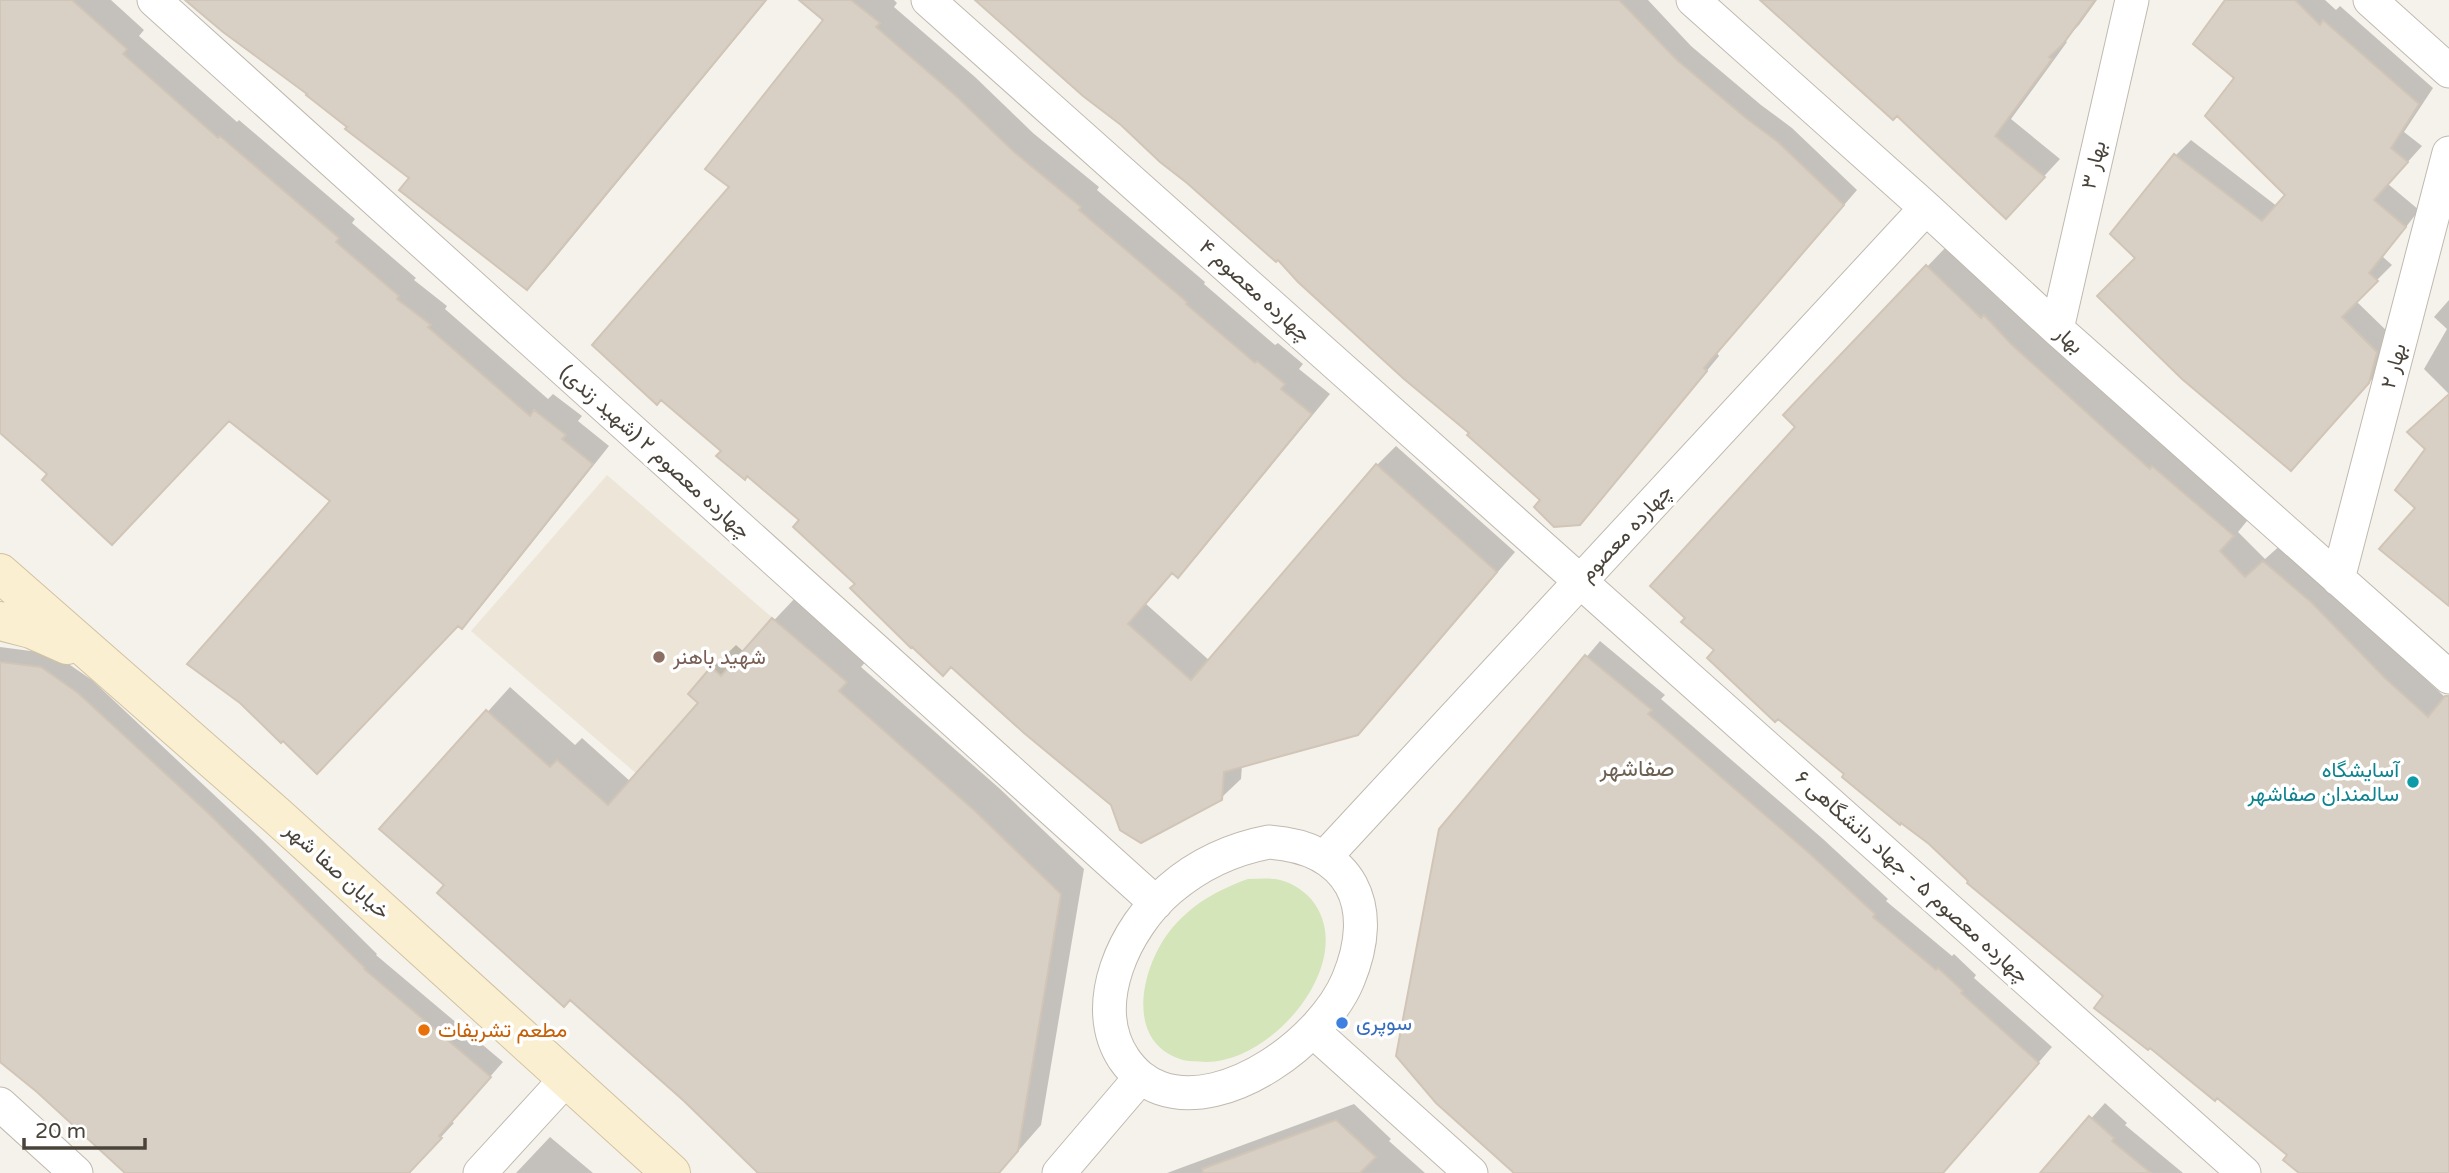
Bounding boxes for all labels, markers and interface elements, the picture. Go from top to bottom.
street label: بهار ۳ [2076,138,2112,192]
street label: چهارده معصوم ۴ [1193,234,1316,348]
street label: بهار [2049,320,2088,359]
street label: بهار ۲ [2376,341,2412,391]
street label: چهارده معصوم ۲ (شهید زندی) [554,360,756,545]
street label: چهارده معصوم [1575,479,1678,588]
place label: شهید باهنر [672,645,766,670]
marker: شهید باهنر [651,649,667,665]
district label: صفاشهر [1598,755,1675,783]
place label: آسایشگاه سالمندان صفاشهر [2246,758,2401,807]
street label: چهارده معصوم ۵ - جهاد دانشگاهی ۶ [1789,765,2034,989]
marker: آسایشگاه سالمندان صفاشهر [2405,774,2421,790]
street label: خیابان صفا شهر [279,817,395,925]
place label: سوپری [1356,1011,1412,1037]
marker: سوپری [1334,1015,1350,1031]
place label: مطعم تشريفات [438,1018,567,1044]
marker: مطعم تشريفات [416,1022,432,1038]
scale bar [24,1106,145,1150]
text: 20 m [35,1119,86,1144]

